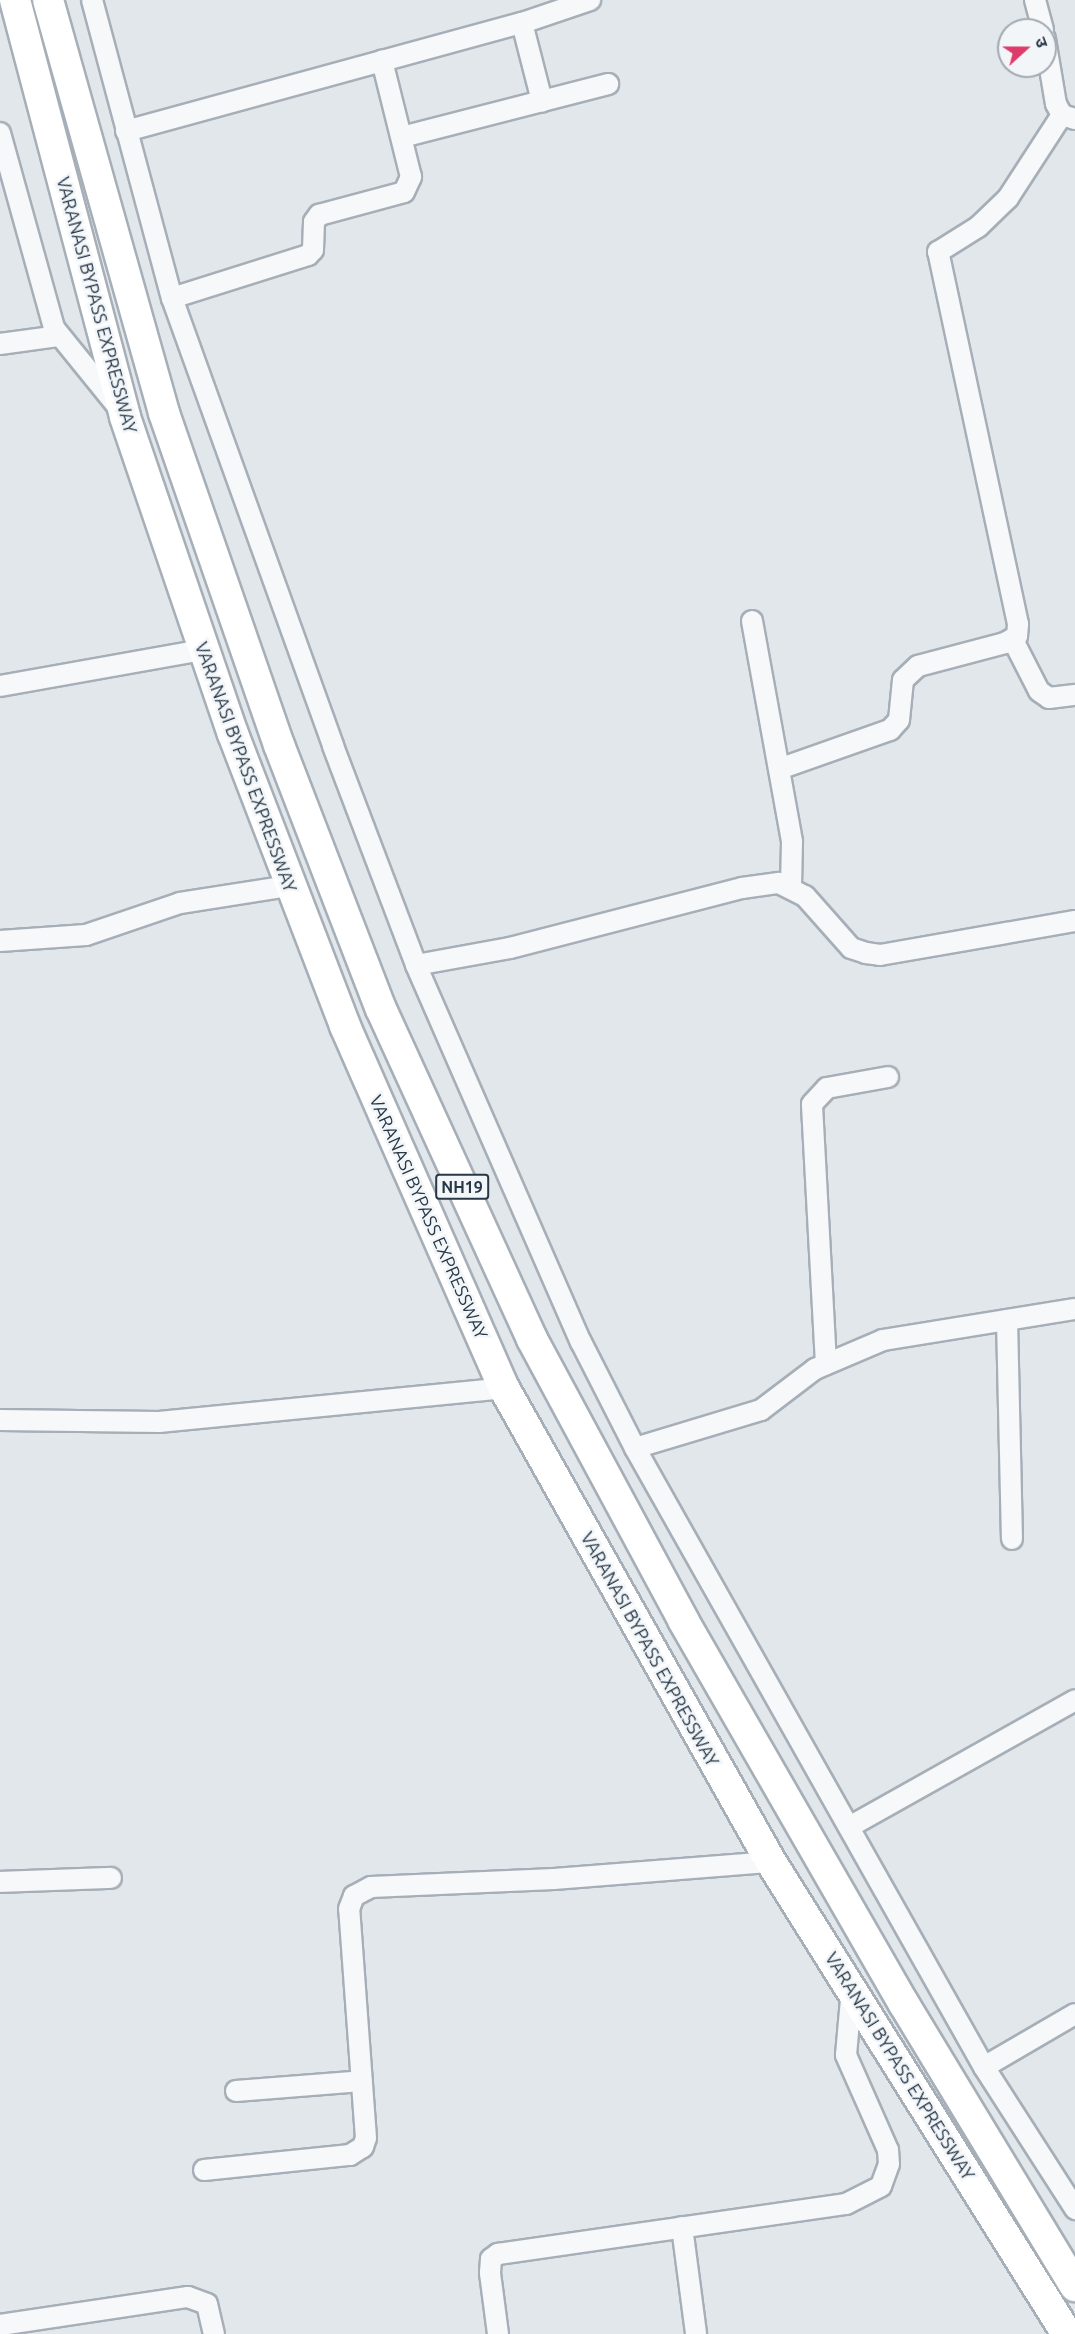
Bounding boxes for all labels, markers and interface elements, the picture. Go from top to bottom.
north arrow [997,18,1057,78]
text: उ [1032,35,1052,50]
street label: VARANASI BYPASS EXPRESSWAY [52,174,142,436]
street label: VARANASI BYPASS EXPRESSWAY [191,639,301,895]
street label: VARANASI BYPASS EXPRESSWAY [365,1092,493,1342]
road number: NH19 [435,1174,489,1200]
street label: VARANASI BYPASS EXPRESSWAY [576,1528,724,1770]
street label: VARANASI BYPASS EXPRESSWAY [821,1948,979,2184]

